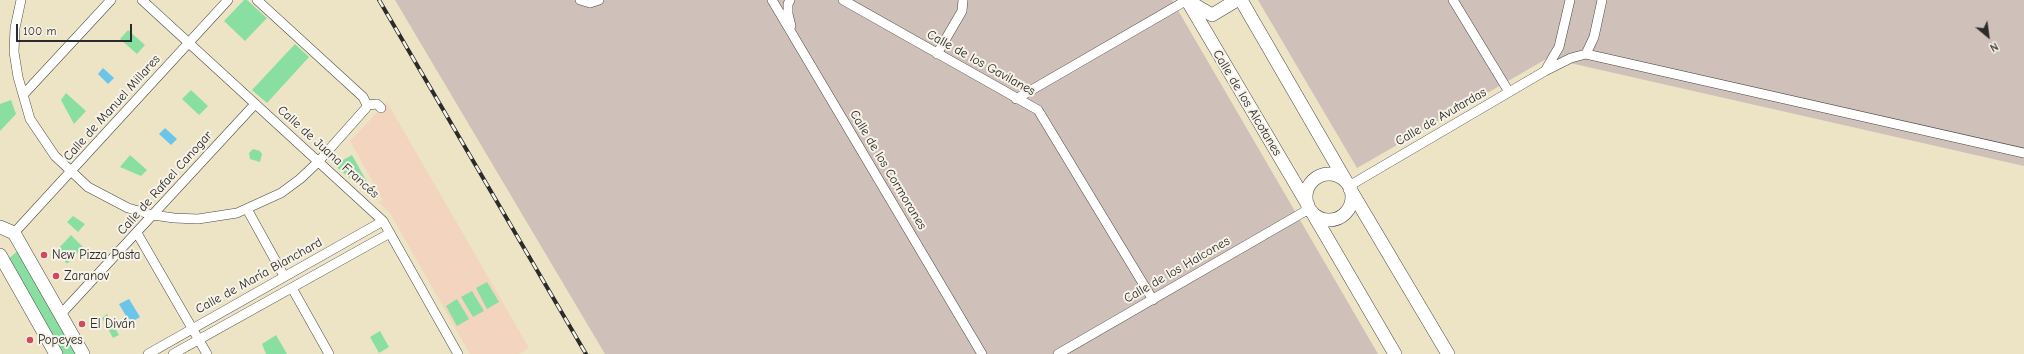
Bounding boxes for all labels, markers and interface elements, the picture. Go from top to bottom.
scale bar [18,16,134,42]
north arrow [1968,16,2008,56]
text: 100 m [23,24,56,38]
street label: Calle de los Gavilanes [924,27,1038,99]
text: N [1988,40,2000,54]
street label: Calle de los Alcotanes [1209,47,1285,159]
street label: Calle de Manuel Millares [60,52,164,164]
street label: Calle de Avutardas [1393,85,1489,149]
street label: Calle de Juana Francés [274,102,382,202]
street label: Calle de los Cormoranes [846,107,930,233]
street label: Calle de Rafael Canogar [114,128,216,238]
street label: Calle de los Halcones [1121,233,1233,307]
street label: Calle de María Blanchard [193,235,325,317]
place label: New Pizza Pasta [52,247,140,263]
marker: New Pizza Pasta [39,250,49,260]
place label: Zaranov [64,268,109,284]
marker: Zaranov [51,271,61,281]
place label: El Diván [90,316,135,332]
marker: El Diván [77,319,87,329]
place label: Popeyes [38,332,83,348]
marker: Popeyes [25,335,35,345]

